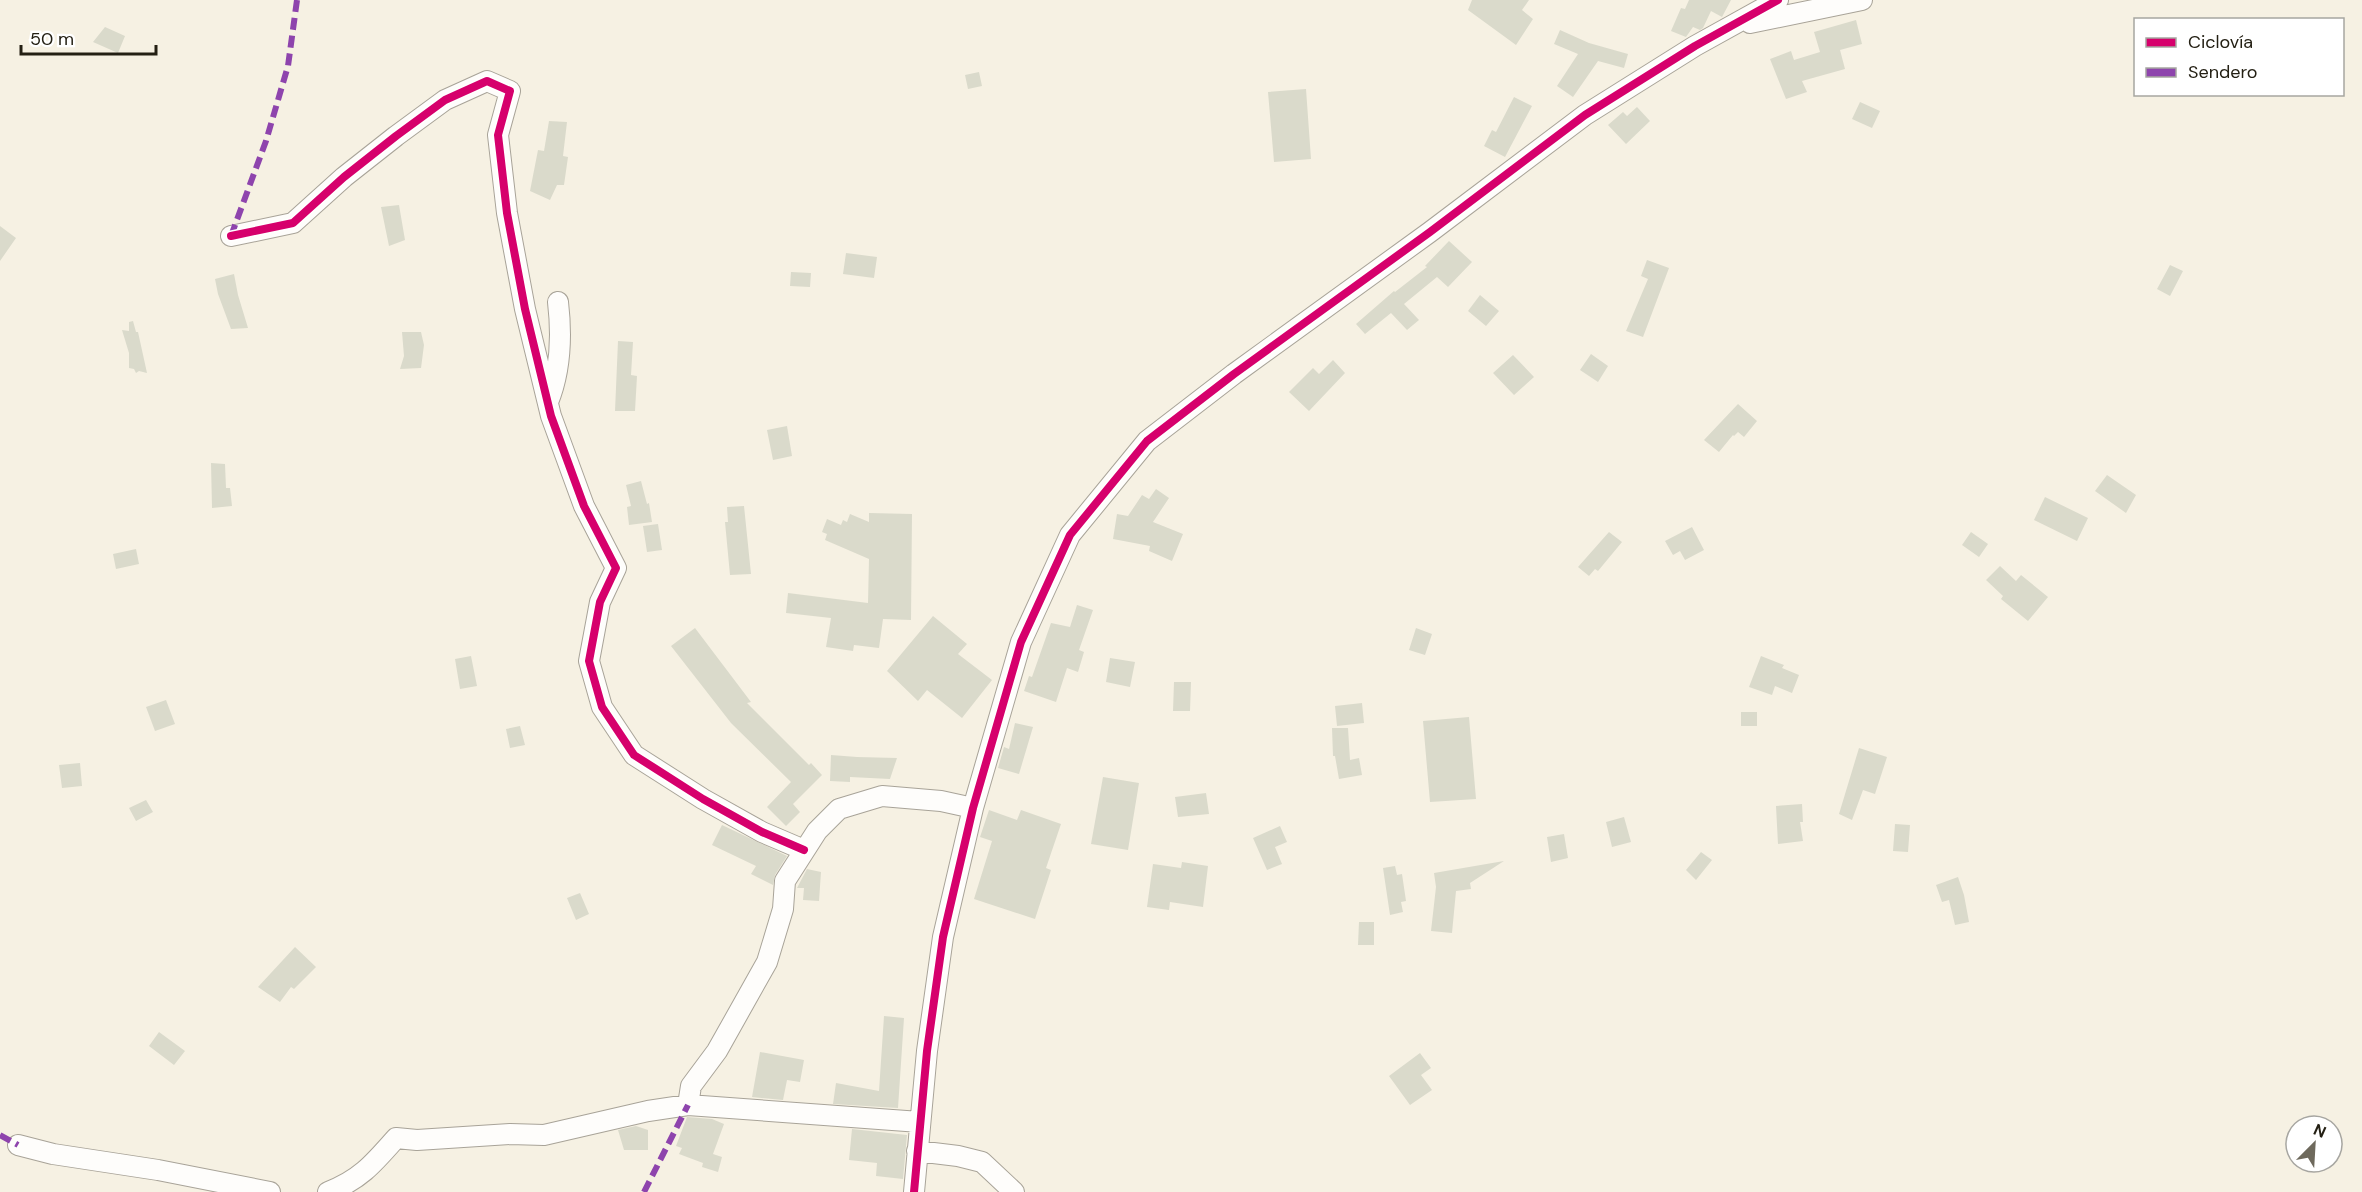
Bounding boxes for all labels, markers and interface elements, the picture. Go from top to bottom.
scale bar [21,18,156,56]
legend [2134,18,2344,96]
text: 50 m [30,27,74,51]
text: Ciclovía [2188,30,2253,54]
text: Sendero [2188,60,2258,84]
north arrow [2284,1114,2344,1174]
text: N [2310,1119,2329,1143]

